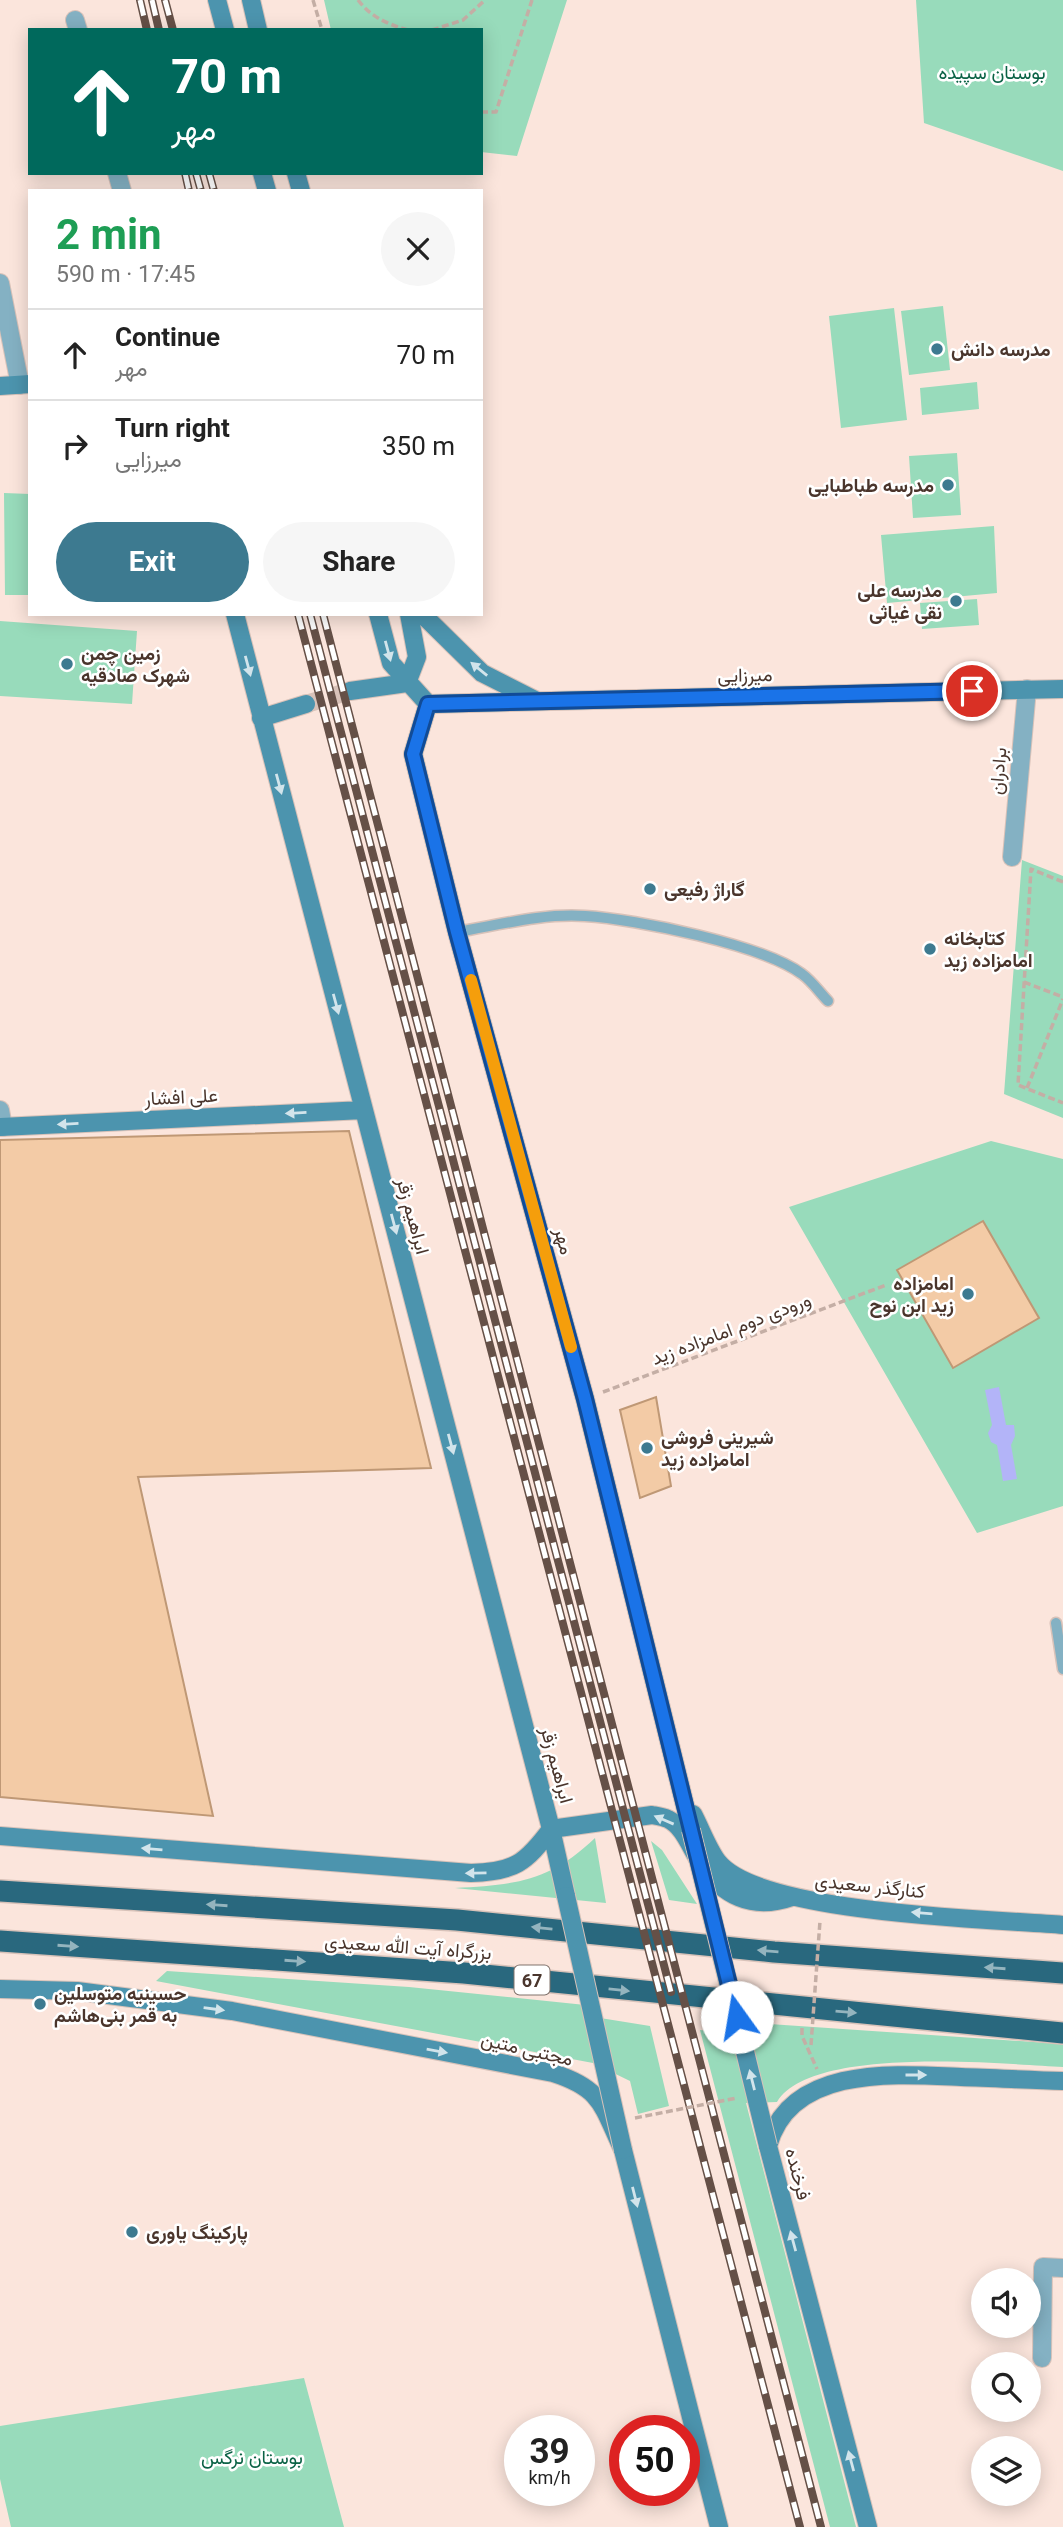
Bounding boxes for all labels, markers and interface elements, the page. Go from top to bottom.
text: 70 m [171,48,282,105]
icon: ahead [56,56,147,147]
park label: بوستان سپیده [938,61,1046,86]
text: مهر [171,110,216,148]
text: 2 min [56,210,162,259]
button: close [381,212,455,286]
text: 590 m · 17:45 [56,261,195,288]
text: Continue [115,322,220,352]
icon: ahead [56,336,94,374]
place label: مدرسه دانش [951,338,1051,362]
text: 70 m [397,340,455,370]
marker: مدرسه دانش [929,341,945,357]
text: مهر [115,355,148,382]
text: Turn right [115,413,230,443]
icon: right [56,427,94,465]
text: 350 m [382,431,455,461]
text: میرزایی [115,446,182,473]
place label: مدرسه طباطبایی [808,474,934,498]
marker: مدرسه طباطبایی [940,477,956,493]
button: Exit [56,522,249,602]
button: Share [263,522,455,602]
place label: مدرسه علی نقی غیاثی [857,579,942,624]
marker: مدرسه علی نقی غیاثی [948,593,964,609]
one-way arrow [383,641,393,662]
place label: زمین چمن شهرک صادقیه [81,642,190,688]
one-way arrow [243,655,254,677]
marker: زمین چمن شهرک صادقیه [59,656,75,672]
pin [942,661,1002,721]
one-way arrow [470,662,487,677]
street label: میرزایی [717,663,773,687]
icon: arrive [953,672,991,710]
street label: برادران [984,746,1012,796]
one-way arrow [274,773,285,795]
place label: گاراژ رفیعی [664,878,745,902]
marker: گاراژ رفیعی [642,881,658,897]
place label: کتابخانه امامزاده زید [944,927,1033,973]
marker: کتابخانه امامزاده زید [922,941,938,957]
one-way arrow [331,993,342,1015]
street label: علی افشار [143,1084,218,1110]
one-way arrow [284,1108,306,1119]
one-way arrow [57,1118,79,1129]
street label: ابراهیم زقر [391,1174,434,1257]
one-way arrow [389,1213,400,1235]
street label: مهر [549,1224,579,1257]
place label: امامزاده زید ابن نوح [869,1272,954,1318]
marker: امامزاده زید ابن نوح [960,1286,976,1302]
street label: ورودی دوم امامزاده زید [648,1288,814,1371]
place label: شیرینی فروشی امامزاده زید [661,1426,774,1472]
one-way arrow [446,1433,457,1455]
marker: شیرینی فروشی امامزاده زید [639,1440,655,1456]
street label: ابراهیم زقر [535,1723,578,1806]
one-way arrow [654,1814,674,1826]
one-way arrow [141,1843,163,1854]
one-way arrow [465,1867,487,1879]
street label: کنارگذر سعیدی [814,1869,926,1903]
one-way arrow [206,1899,228,1910]
one-way arrow [911,1907,933,1918]
one-way arrow [531,1923,553,1934]
street label: بزرگراه آیت الله سعیدی [324,1930,492,1964]
one-way arrow [57,1940,79,1951]
one-way arrow [757,1945,779,1956]
one-way arrow [284,1956,306,1967]
one-way arrow [984,1962,1006,1973]
road number: 67 [514,1966,550,1994]
position arrow [700,1980,774,2054]
place label: حسینیه متوسلین به قمر بنی‌هاشم [54,1982,186,2028]
one-way arrow [608,1984,630,1995]
marker: حسینیه متوسلین به قمر بنی‌هاشم [32,1996,48,2012]
one-way arrow [203,2003,225,2014]
one-way arrow [835,2007,857,2018]
street label: مجتبی متین [479,2027,575,2071]
one-way arrow [427,2046,449,2057]
one-way arrow [746,2069,757,2091]
one-way arrow [905,2069,927,2081]
street label: فرخنده [780,2146,816,2202]
one-way arrow [630,2186,641,2208]
place label: پارکینگ یاوری [146,2221,248,2246]
marker: پارکینگ یاوری [124,2224,140,2240]
one-way arrow [787,2230,798,2252]
map controls [971,2268,1041,2506]
button: sound [971,2268,1041,2338]
button: search [971,2352,1041,2422]
speed limit sign: 50 [609,2415,700,2506]
text: 39 [529,2431,570,2472]
button: layers [971,2436,1041,2506]
park label: بوستان نرگس [201,2446,303,2469]
one-way arrow [845,2450,856,2472]
text: km/h [528,2467,571,2488]

